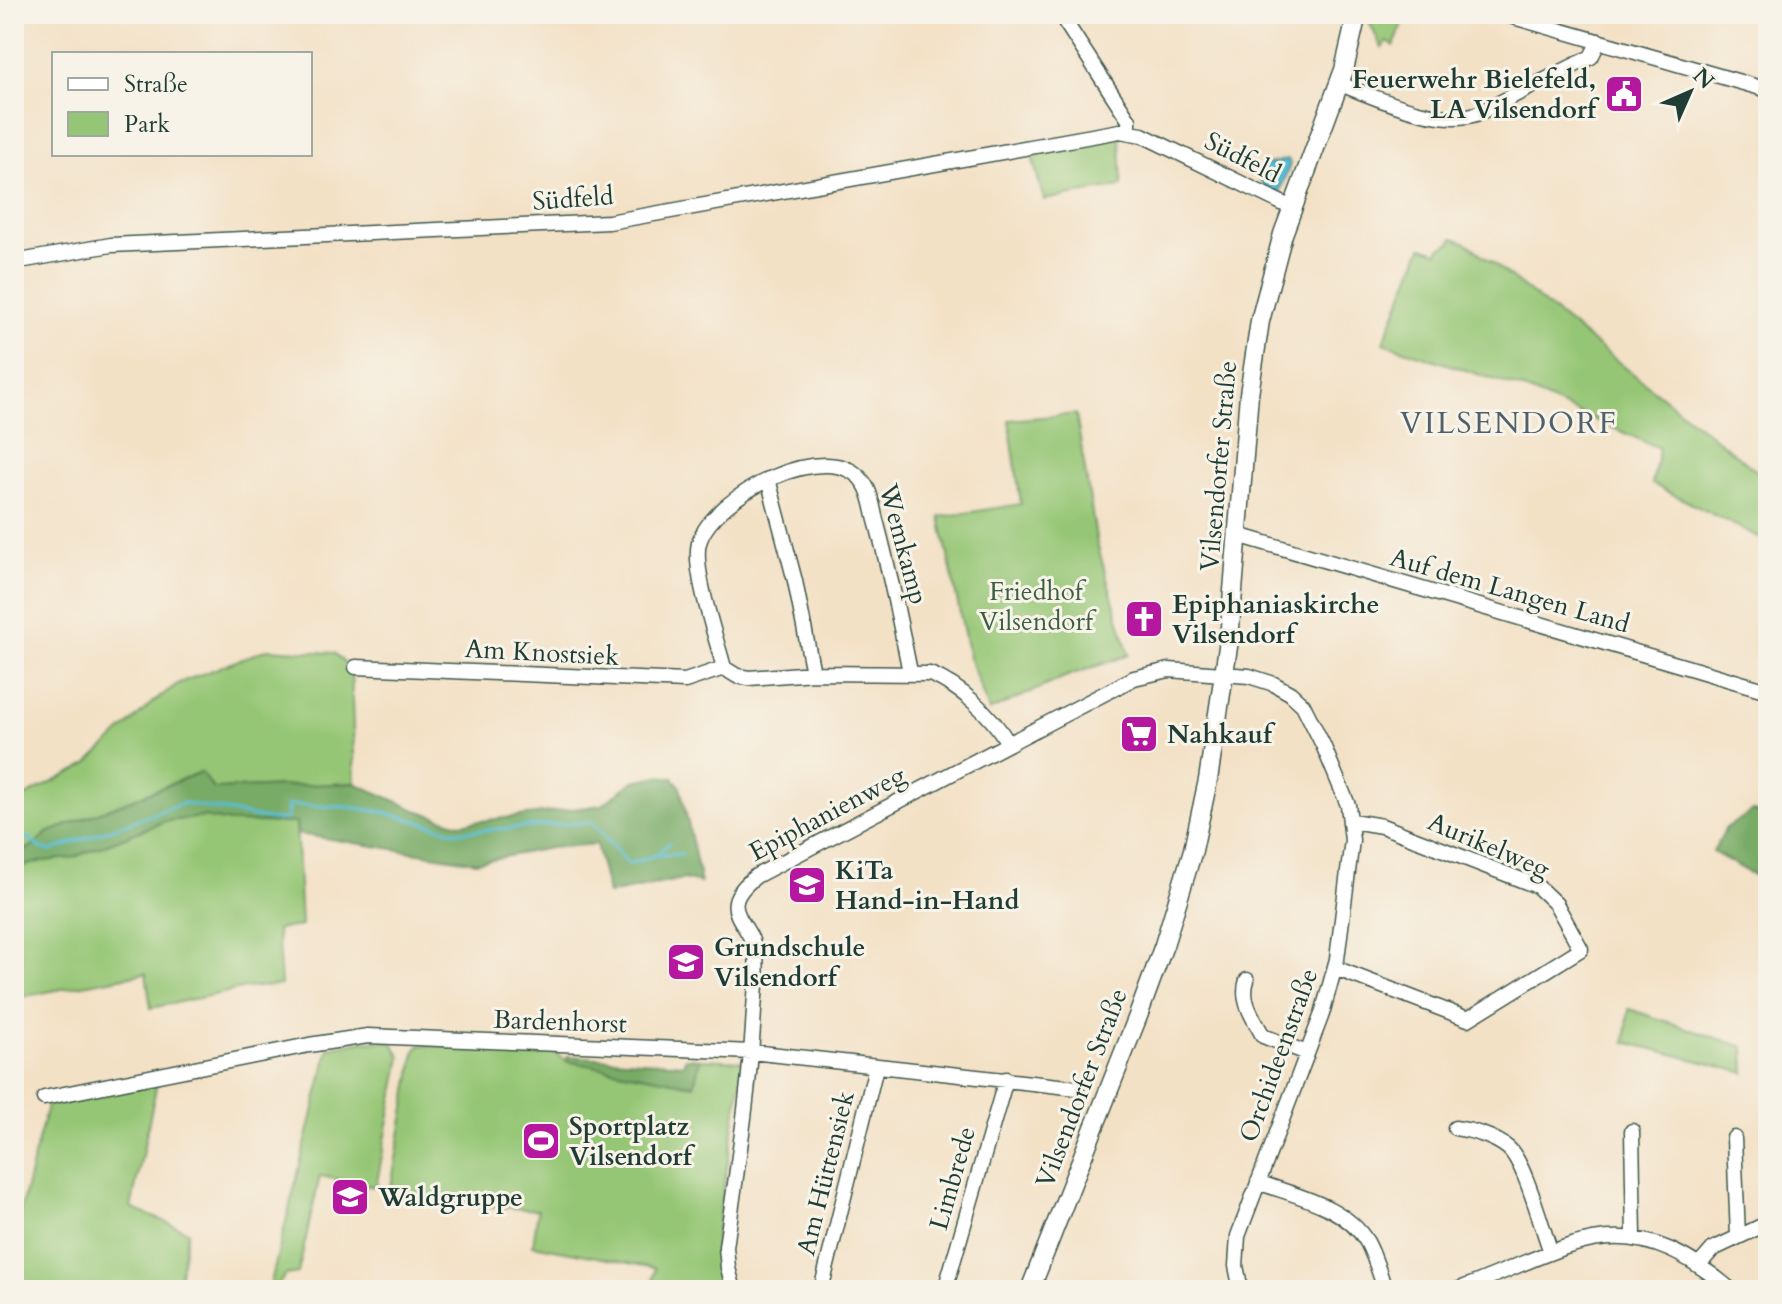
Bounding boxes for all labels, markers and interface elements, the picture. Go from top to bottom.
legend [52,52,312,156]
north arrow [1650,52,1730,132]
text: N [1686,61,1721,96]
place label: Feuerwehr Bielefeld, LA Vilsendorf [1352,62,1600,127]
text: Straße [124,68,188,101]
public building icon: Feuerwehr Bielefeld, LA Vilsendorf [1603,73,1645,115]
text: Park [124,108,170,141]
street label: Südfeld [1199,123,1287,192]
street label: Südfeld [531,178,615,219]
street label: Vilsendorfer Straße [1192,359,1245,573]
district label: VILSENDORF [1400,403,1618,444]
street label: Wemkamp [870,479,936,608]
street label: Auf dem Langen Land [1386,540,1634,641]
park label: Friedhof Vilsendorf [979,574,1097,639]
place label: Epiphaniaskirche Vilsendorf [1172,587,1379,652]
church icon: Epiphaniaskirche Vilsendorf [1123,598,1165,640]
street label: Am Knostsiek [464,631,620,674]
supermarket icon: Nahkauf [1118,713,1160,755]
place label: Nahkauf [1167,717,1276,752]
street label: Epiphanienweg [743,757,912,869]
street label: Aurikelweg [1423,804,1555,887]
place label: KiTa Hand-in-Hand [835,853,1019,918]
school or university icon: KiTa Hand-in-Hand [786,864,828,906]
place label: Grundschule Vilsendorf [714,930,865,995]
school or university icon: Grundschule Vilsendorf [665,941,707,983]
street label: Orchideenstraße [1231,963,1326,1147]
street label: Vilsendorfer Straße [1027,983,1136,1193]
street label: Bardenhorst [493,1002,627,1041]
street label: Am Hüttensiek [788,1087,863,1259]
place label: Sportplatz Vilsendorf [569,1109,696,1174]
sports icon: Sportplatz Vilsendorf [520,1120,562,1162]
street label: Limbrede [921,1122,984,1234]
school or university icon: Waldgruppe [329,1176,371,1218]
place label: Waldgruppe [377,1180,523,1215]

